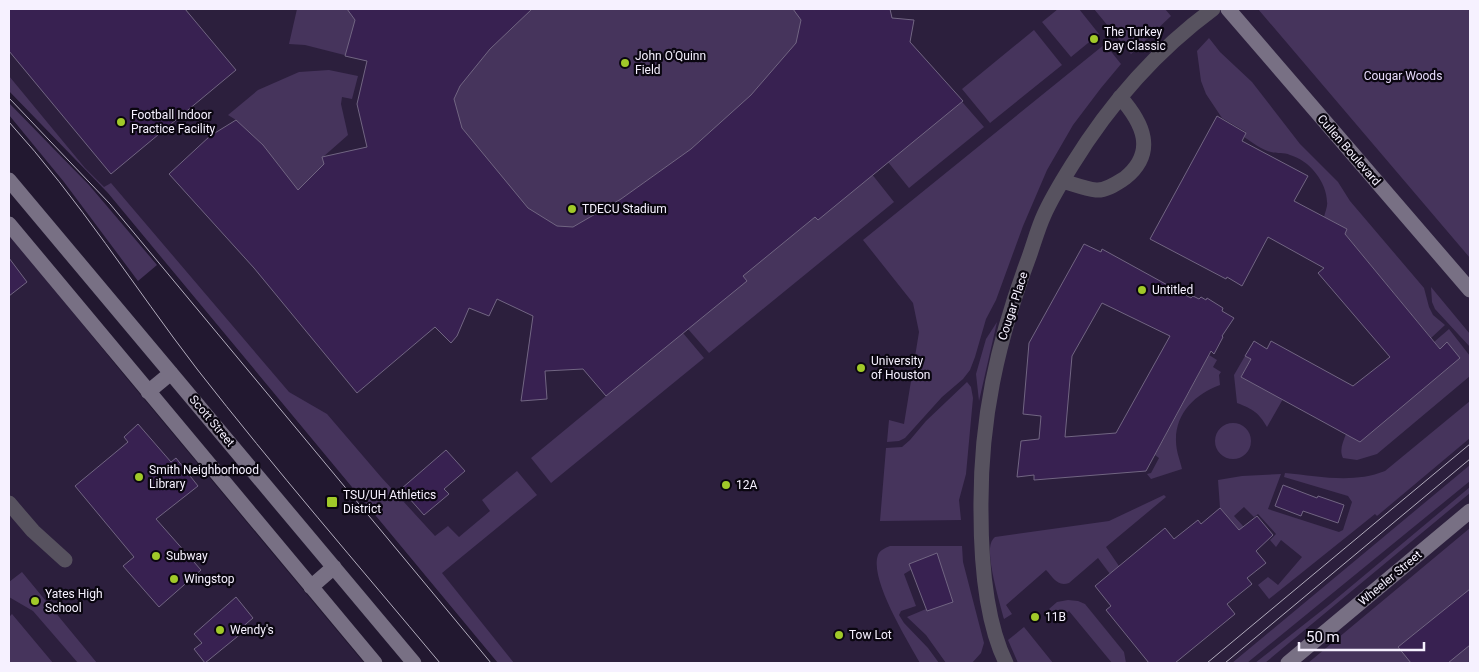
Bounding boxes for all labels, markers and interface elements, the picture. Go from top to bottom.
place label: The Turkey Day Classic [1104,25,1166,53]
marker: The Turkey Day Classic [1088,33,1100,45]
place label: John O'Quinn Field [635,49,706,77]
marker: John O'Quinn Field [619,57,631,69]
park label: Cougar Woods [1364,69,1442,83]
place label: Football Indoor Practice Facility [131,108,216,136]
street label: Cullen Boulevard [1314,112,1384,188]
marker: Football Indoor Practice Facility [115,116,127,128]
place label: TDECU Stadium [582,202,667,216]
marker: TDECU Stadium [566,203,578,215]
street label: Cougar Place [995,270,1031,342]
place label: Untitled [1152,283,1193,297]
marker: Untitled [1136,284,1148,296]
place label: University of Houston [871,354,930,382]
marker: University of Houston [855,362,867,374]
street label: Scott Street [186,392,238,450]
place label: Smith Neighborhood Library [149,463,259,491]
marker: Smith Neighborhood Library [133,471,145,483]
place label: 12A [736,478,757,492]
marker: 12A [720,479,732,491]
place label: TSU/UH Athletics District [343,488,436,516]
marker: TSU/UH Athletics District [325,495,339,509]
street label: Wheeler Street [1356,548,1424,608]
place label: Subway [166,549,208,563]
marker: Subway [150,550,162,562]
place label: Wingstop [184,572,235,586]
marker: Wingstop [168,573,180,585]
place label: Yates High School [45,587,103,615]
marker: Yates High School [29,595,41,607]
place label: 11B [1045,610,1066,624]
marker: 11B [1029,611,1041,623]
scale bar [1299,620,1424,652]
place label: Wendy's [230,623,274,637]
marker: Wendy's [214,624,226,636]
place label: Tow Lot [849,628,892,642]
text: 50 m [1306,628,1340,646]
marker: Tow Lot [833,629,845,641]

